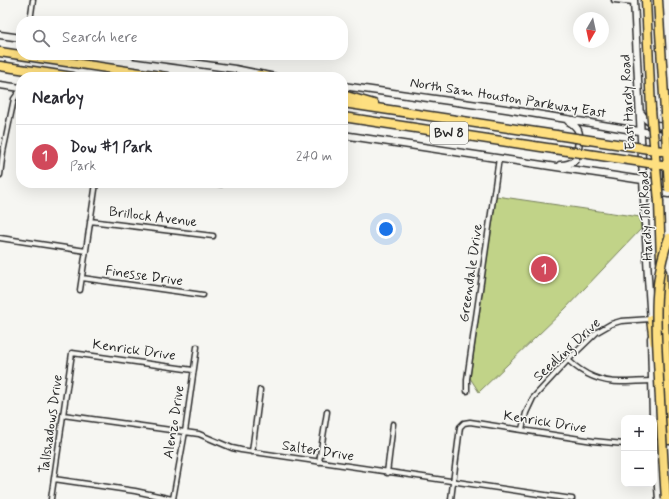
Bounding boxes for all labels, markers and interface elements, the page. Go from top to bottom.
north arrow [573,12,609,48]
search box [16,16,348,60]
icon: search [30,27,52,49]
text: Search here [62,28,138,48]
street label: East Hardy Road [617,54,639,150]
street label: North Sam Houston Parkway East [409,74,608,122]
text: Nearby [32,87,84,109]
road number: BW 8 [430,122,468,144]
text: Dow #1 Park [70,138,152,158]
text: 1 [42,148,48,165]
text: 240 m [296,148,332,165]
text: Park [70,158,96,175]
street label: Hardy Toll Road [635,170,657,262]
street label: Brillock Avenue [108,203,198,231]
your location [376,219,396,239]
street label: Greendale Drive [455,222,487,324]
pin: 1 [531,254,557,284]
street label: Finesse Drive [104,262,184,290]
street label: Seedling Drive [530,314,606,387]
street label: Kenrick Drive [91,335,177,365]
street label: Tallshadows Drive [35,373,67,475]
street label: Alenzo Drive [159,384,189,460]
street label: Kenrick Drive [502,407,588,437]
map controls [621,415,657,487]
button: + [621,415,657,451]
street label: Salter Drive [281,436,355,466]
button: − [621,451,657,487]

